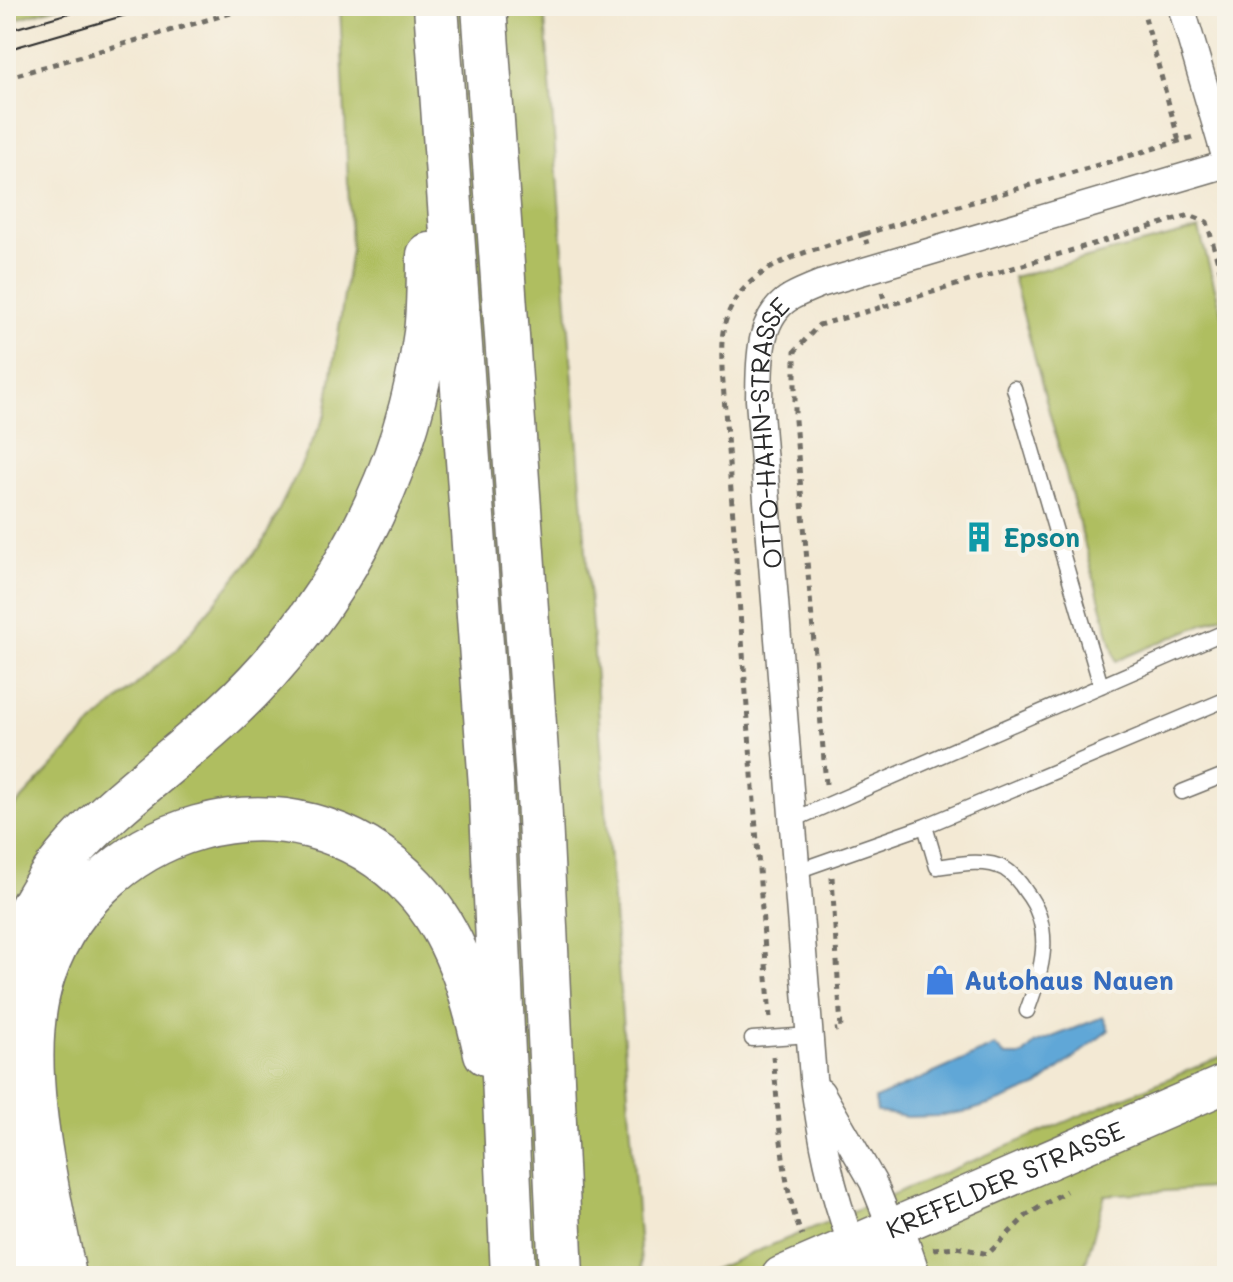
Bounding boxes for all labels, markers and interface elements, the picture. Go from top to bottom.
street label: OTTO-HAHN-STRASSE [742,289,796,570]
building icon: Epson [962,520,996,554]
place label: Epson [1003,520,1080,554]
shop icon: Autohaus Nauen [923,963,957,997]
place label: Autohaus Nauen [964,963,1174,997]
street label: KREFELDER STRASSE [881,1113,1129,1246]

